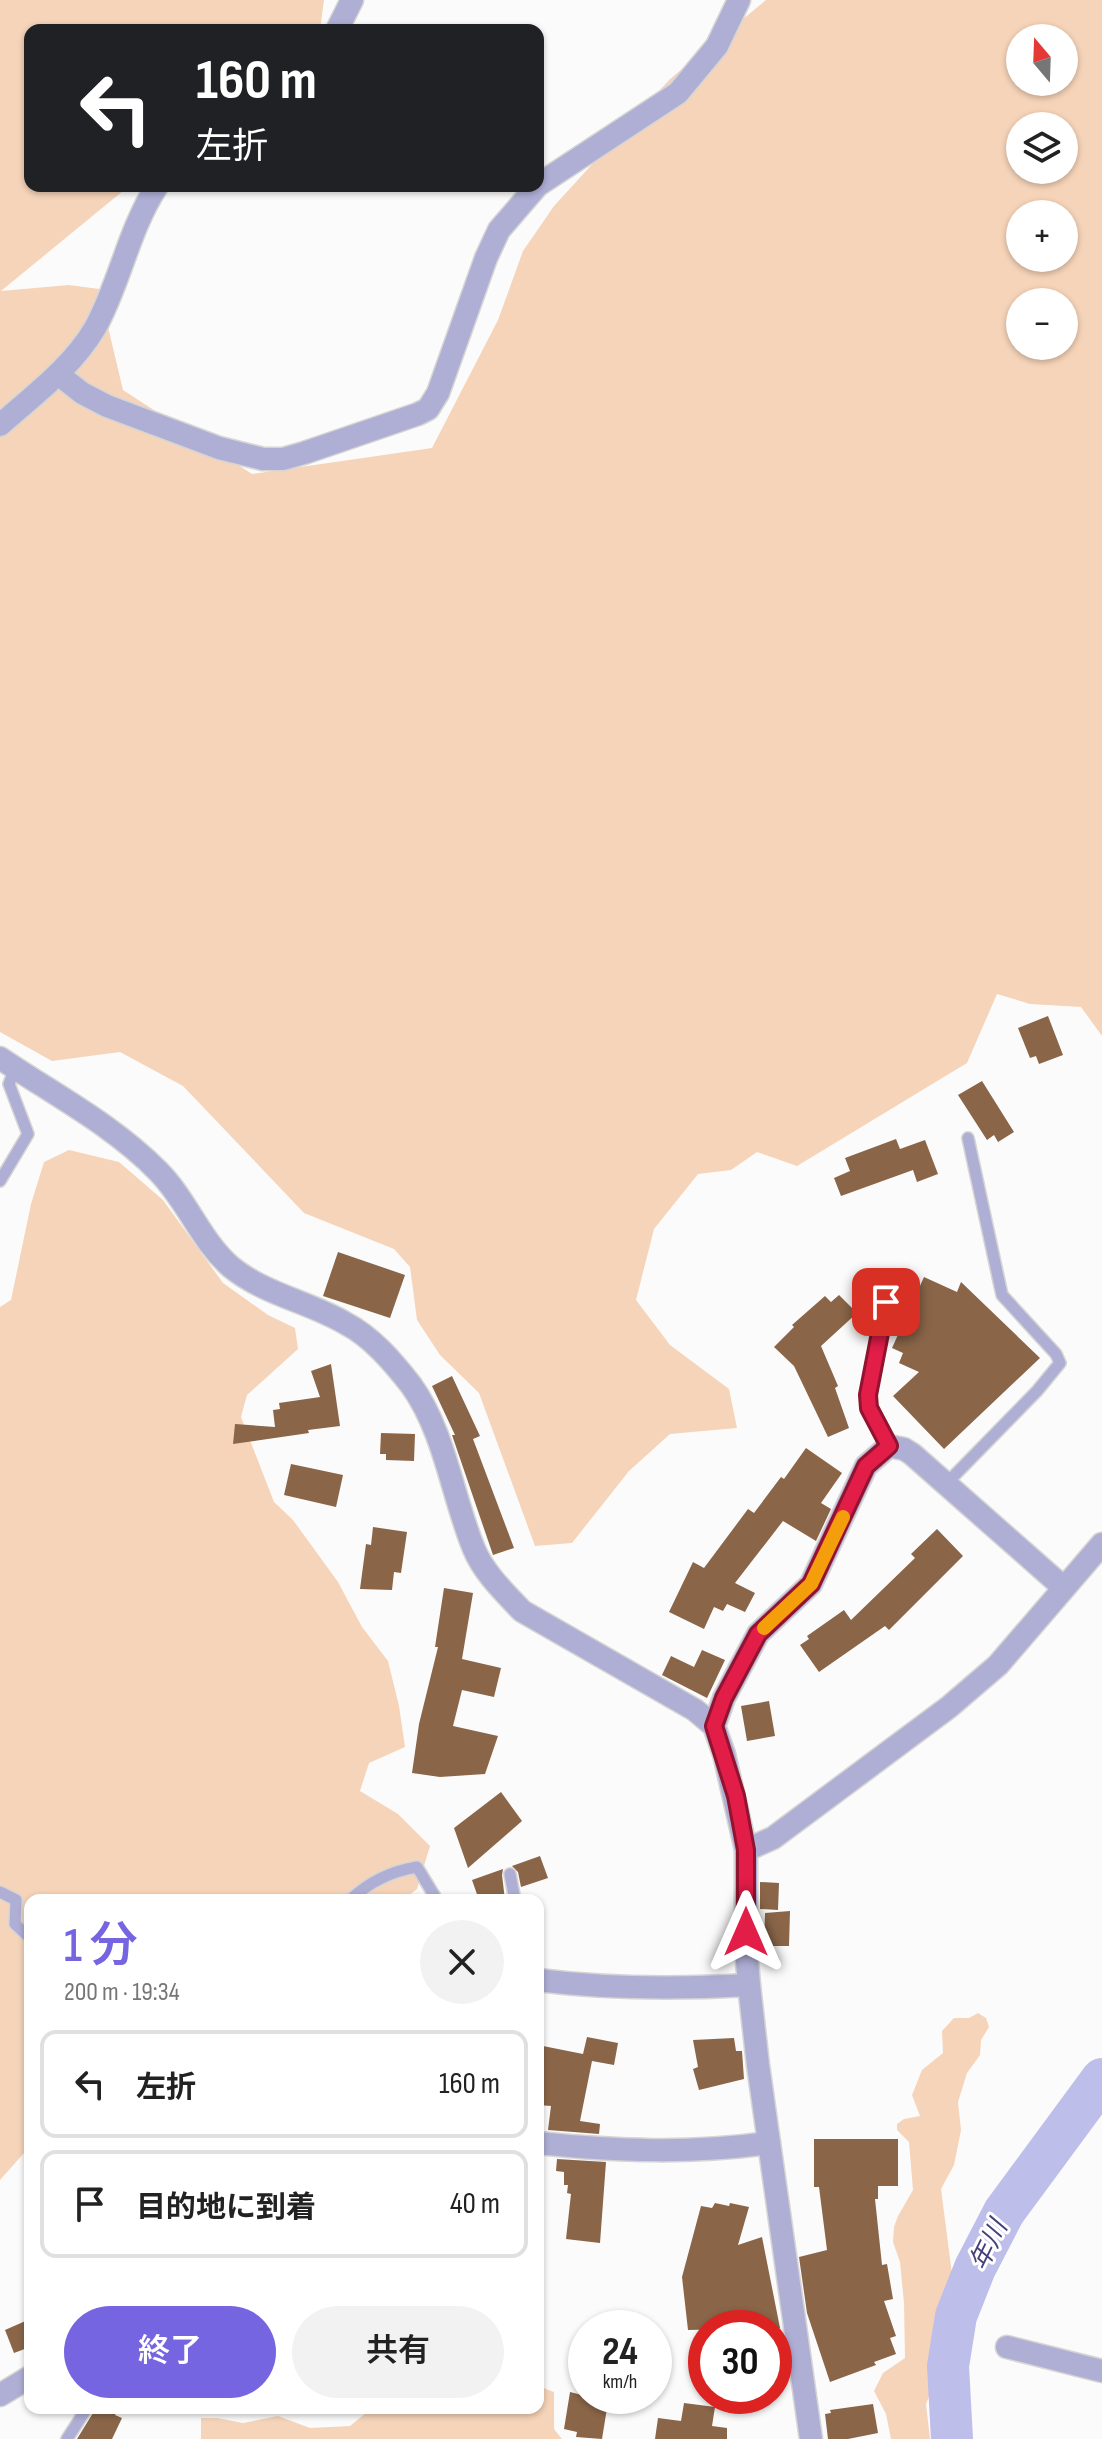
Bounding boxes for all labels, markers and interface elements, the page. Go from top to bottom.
north arrow [1006,24,1078,96]
map controls [1006,24,1078,360]
text: 160 m [196,48,317,115]
icon: left [64,56,168,160]
button: layers [1006,112,1078,184]
text: 左折 [196,126,268,169]
button: + [1006,200,1078,272]
button: − [1006,288,1078,360]
pin [852,1268,920,1336]
icon: arrive [864,1280,908,1324]
position arrow [704,1890,788,1974]
text: 1 分 [64,1918,138,1975]
button: close [420,1920,504,2004]
text: 200 m · 19:34 [64,1977,180,2008]
icon: left [68,2062,112,2106]
text: 160 m [439,2066,500,2102]
text: 左折 [136,2070,196,2106]
icon: arrive [68,2182,112,2226]
text: 40 m [450,2186,500,2222]
text: 目的地に到着 [136,2190,316,2226]
water label: 年川 [964,2213,1016,2276]
button: 終了 [64,2306,276,2398]
button: 共有 [292,2306,504,2398]
speed limit sign: 30 [688,2310,792,2414]
text: 24 [602,2328,638,2376]
text: km/h [603,2370,637,2394]

